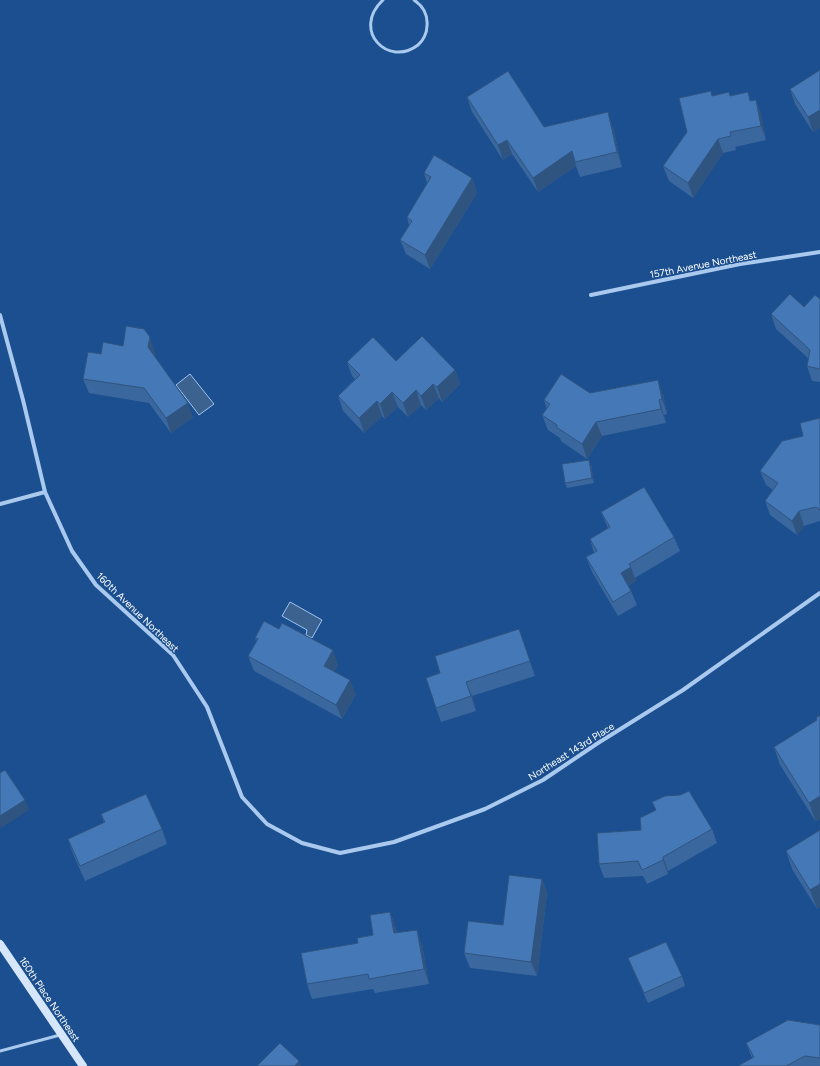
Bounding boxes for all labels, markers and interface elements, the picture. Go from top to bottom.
street label: 157th Avenue Northeast [649,248,758,281]
street label: 160th Avenue Northeast [94,570,182,655]
street label: Northeast 143rd Place [526,719,617,783]
street label: 160th Place Northeast [16,954,83,1044]

